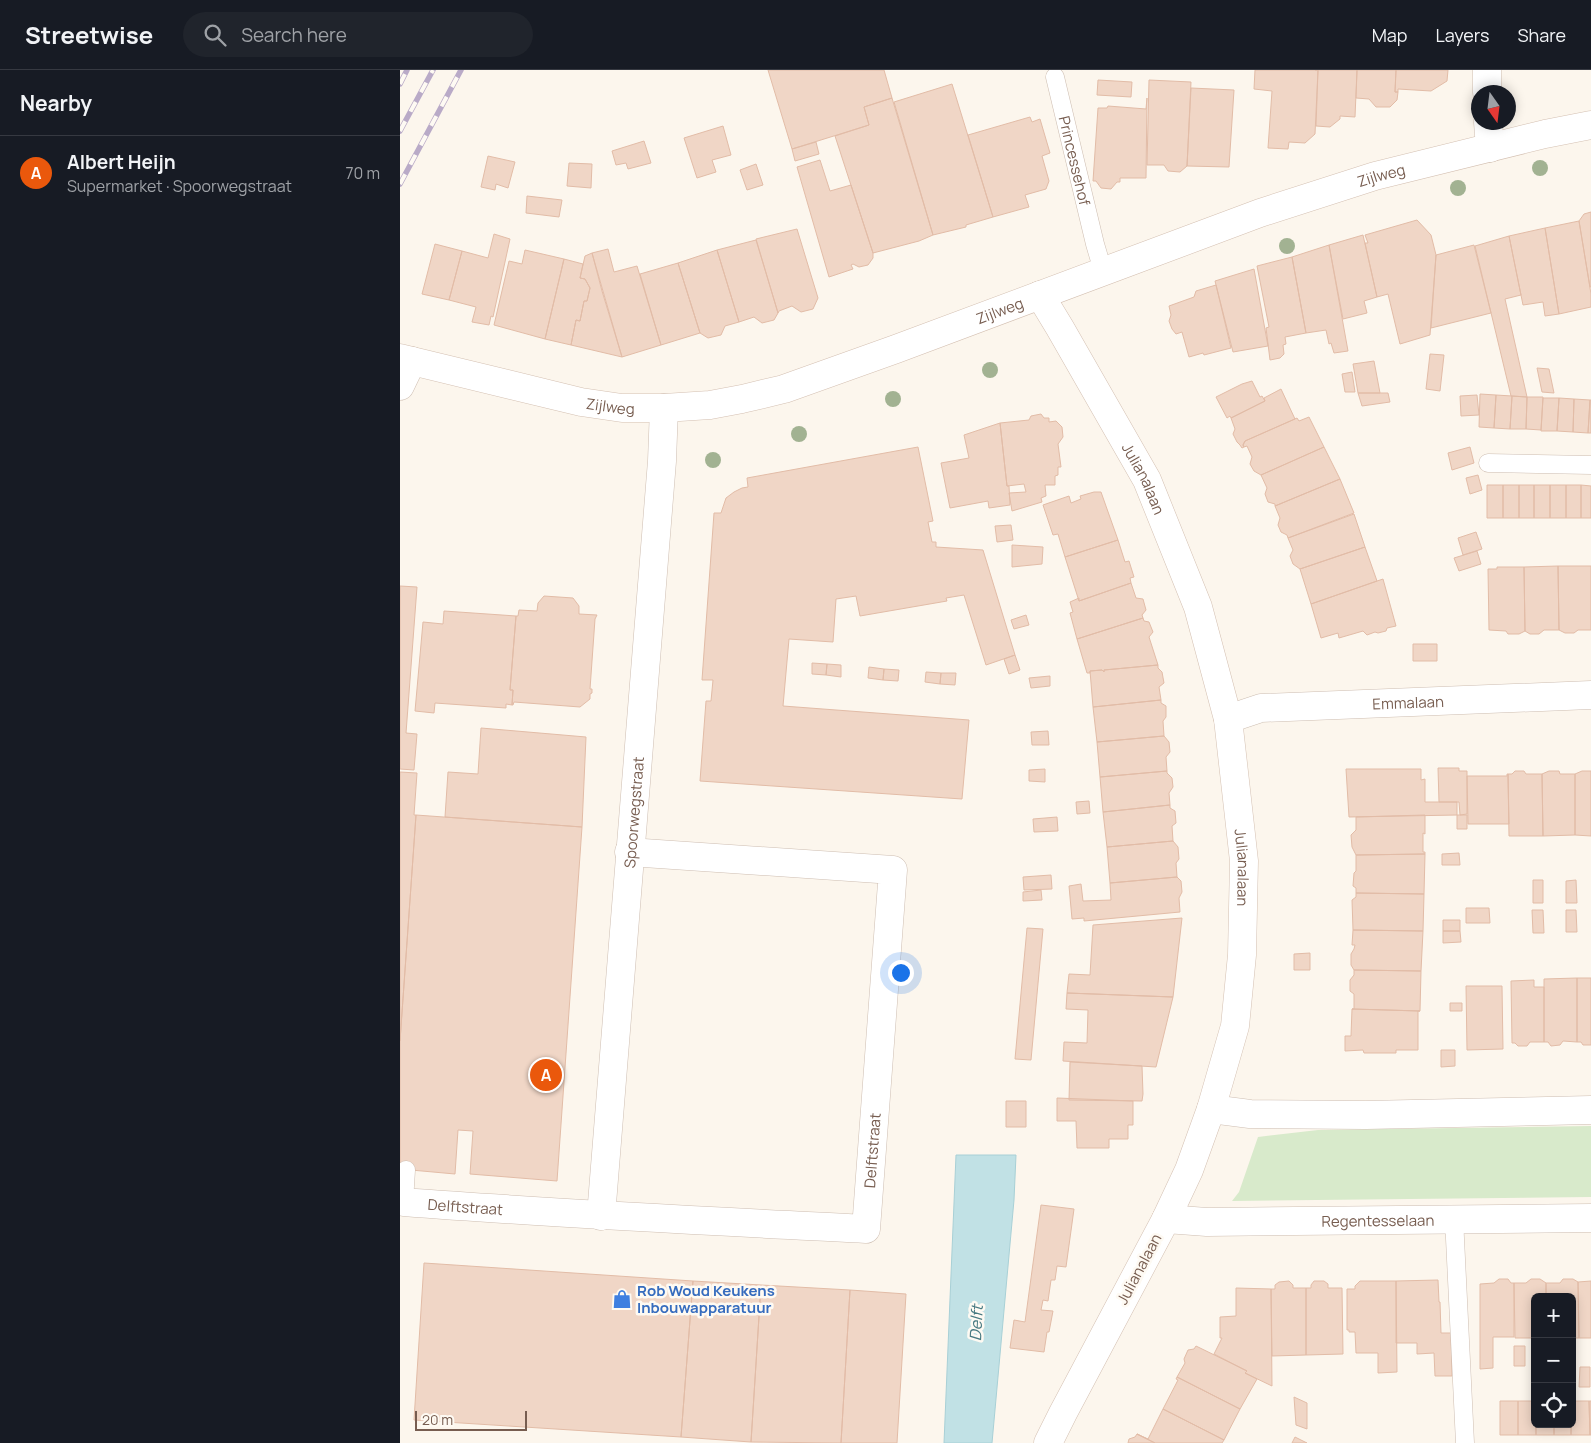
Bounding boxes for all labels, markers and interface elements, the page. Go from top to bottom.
search box [183,12,533,57]
text: Streetwise [25,18,153,51]
icon: search [201,21,229,49]
text: Search here [241,22,347,48]
text: Map [1372,23,1407,47]
text: Layers [1435,23,1489,47]
text: Share [1517,23,1566,47]
north arrow [1471,85,1516,130]
text: Nearby [20,89,92,117]
street label: Princessehof [1054,114,1096,208]
text: Albert Heijn [67,149,176,175]
street label: Zijlweg [1354,158,1407,192]
text: A [31,162,41,184]
text: 70 m [345,162,380,184]
text: Supermarket · Spoorwegstraat [67,175,292,197]
street label: Zijlweg [973,292,1026,329]
street label: Zijlweg [585,392,635,419]
street label: Julianalaan [1117,439,1170,517]
street label: Emmalaan [1372,690,1444,714]
street label: Spoorwegstraat [619,756,649,869]
street label: Julianalaan [1230,828,1255,907]
your location [888,960,914,986]
pin: A [530,1056,562,1094]
street label: Delftstraat [859,1112,885,1189]
street label: Delftstraat [427,1193,504,1220]
street label: Regentesselaan [1321,1209,1434,1231]
street label: Julianalaan [1112,1230,1167,1308]
place label: Rob Woud Keukens Inbouwapparatuur [637,1280,775,1318]
shop icon: Rob Woud Keukens Inbouwapparatuur [611,1288,633,1310]
map controls [1531,1293,1576,1428]
button: + [1531,1293,1576,1338]
water label: Delft [964,1303,988,1342]
button: − [1531,1338,1576,1383]
button: locate [1531,1383,1576,1428]
scale bar [415,1408,528,1431]
text: 20 m [422,1410,453,1429]

